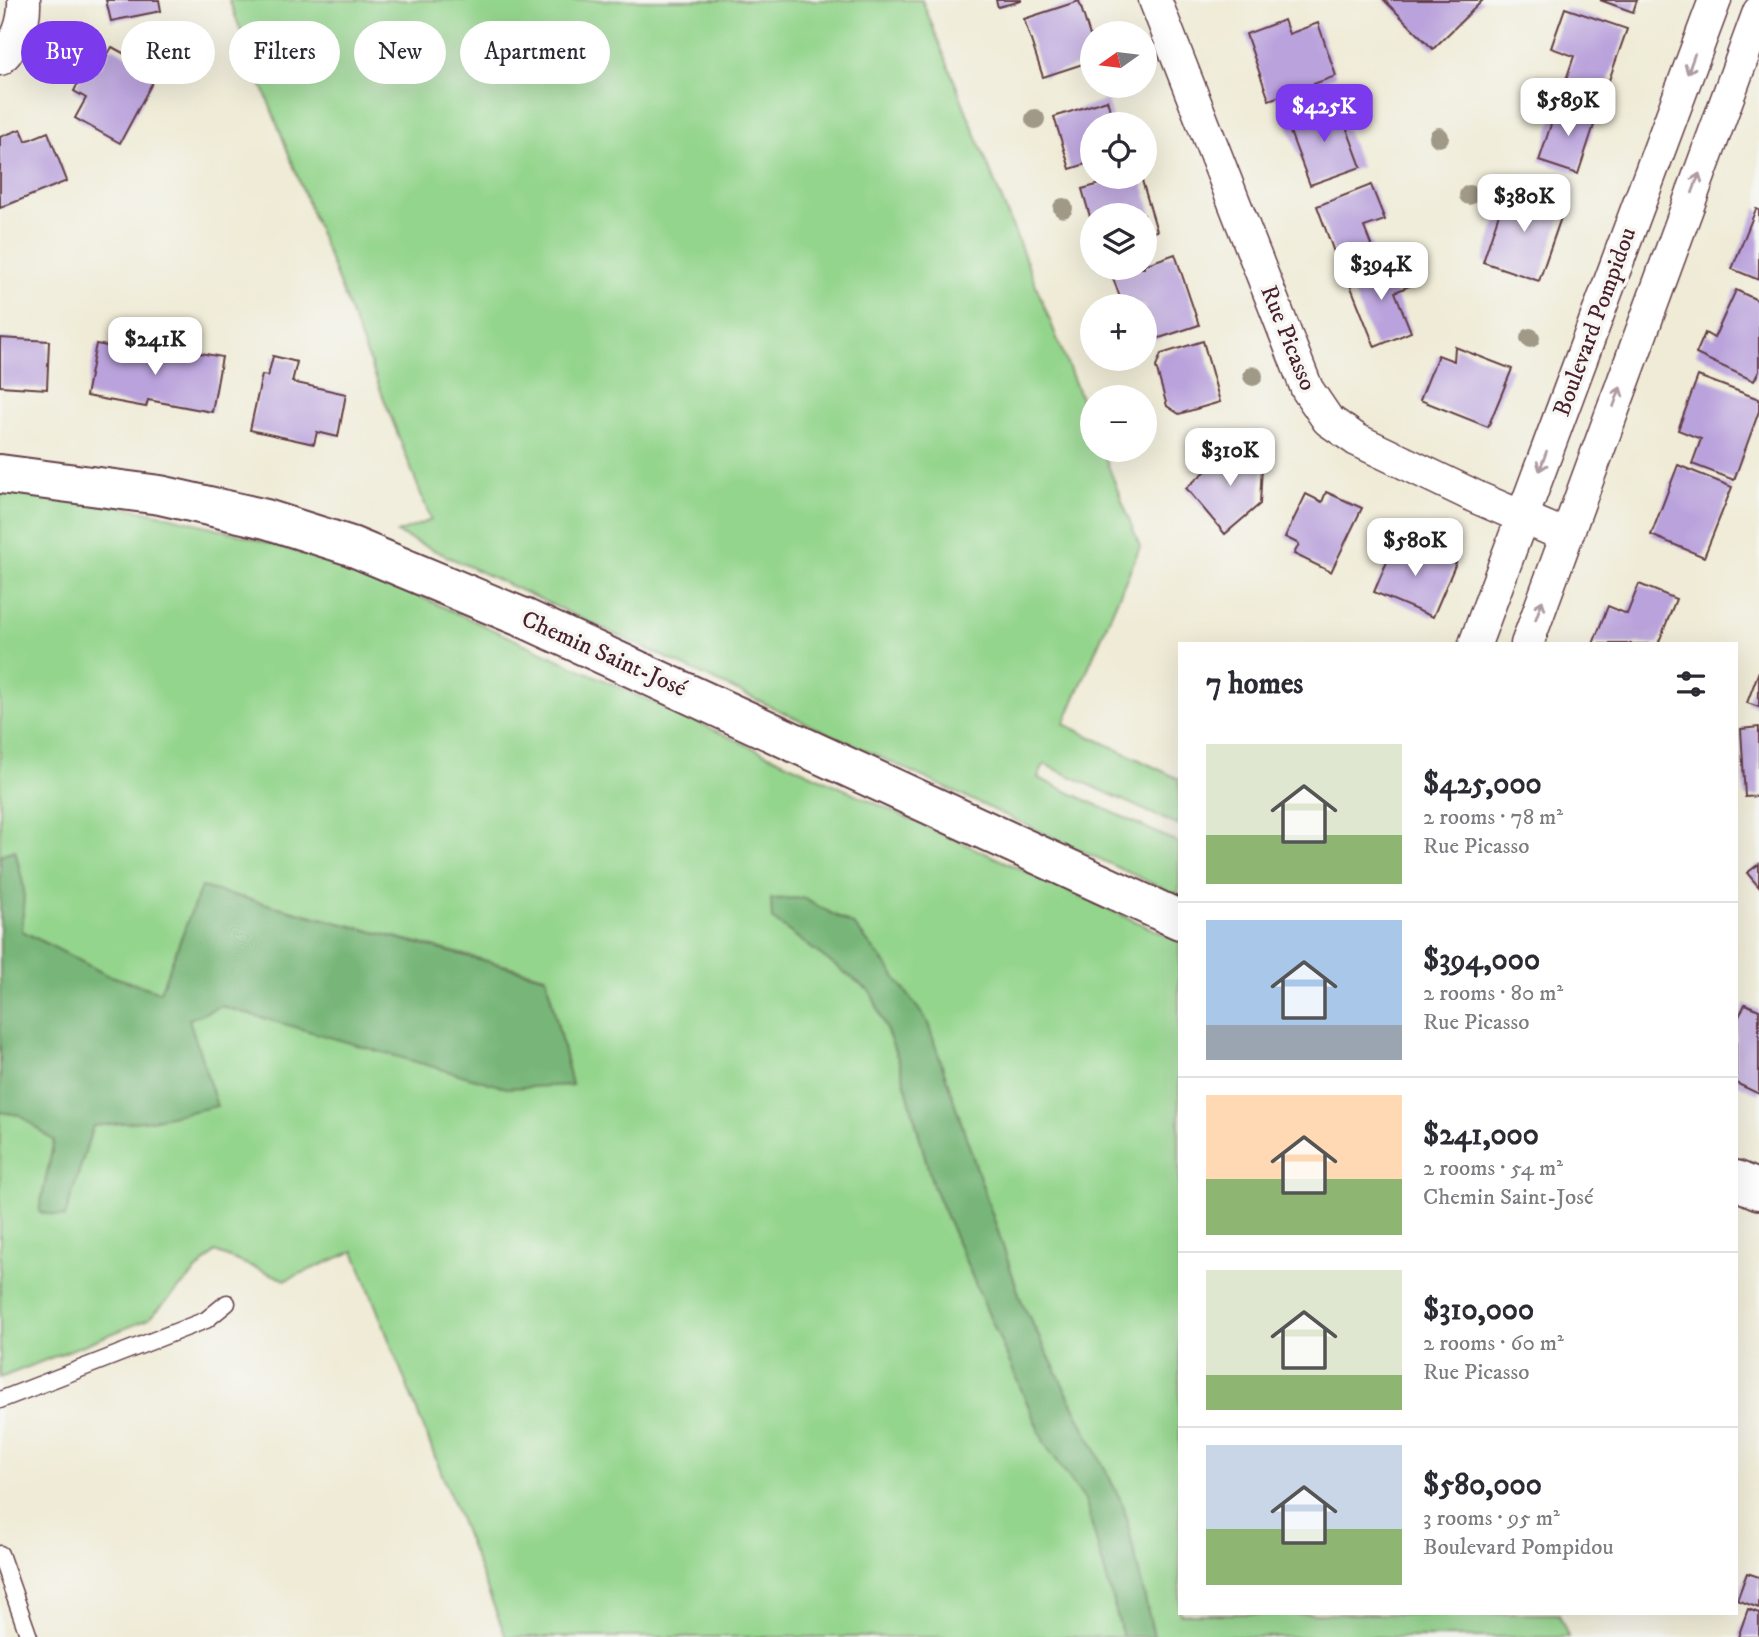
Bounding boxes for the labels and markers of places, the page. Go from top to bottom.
pin: $589K [1519,78,1617,138]
pin: $425K [1275,85,1373,144]
pin: $380K [1475,174,1573,234]
pin: $394K [1332,243,1430,302]
pin: $241K [106,318,204,377]
pin: $310K [1181,428,1279,488]
pin: $580K [1366,518,1464,578]

